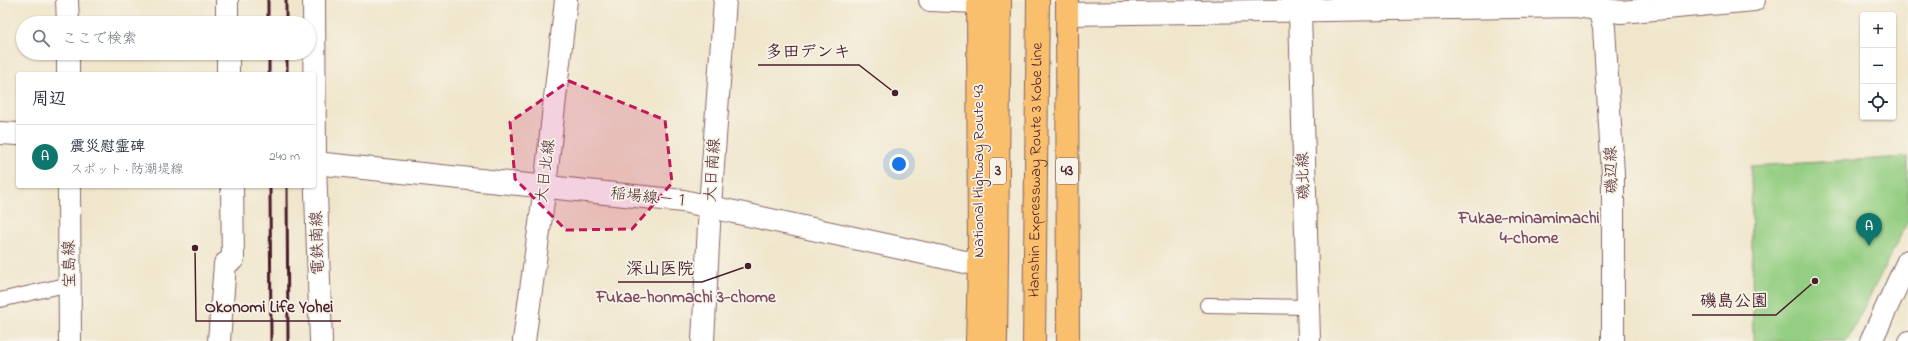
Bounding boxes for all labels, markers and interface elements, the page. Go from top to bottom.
map controls [1860,12,1896,120]
button: + [1860,12,1896,48]
search box [16,16,316,60]
icon: search [30,27,52,49]
text: ここで検索 [62,28,137,50]
callout: 多田デンキ [758,36,859,65]
text: 多田デンキ [766,40,851,65]
street label: Hanshin Expressway Route 3 Kobe Line [1023,41,1050,298]
button: − [1860,48,1896,84]
street label: National Highway Route 43 [967,84,991,258]
button: locate [1860,84,1896,120]
text: 周辺 [32,87,66,112]
text: 震災慰霊碑 [70,136,145,158]
street label: 大日南線 [699,137,727,203]
street label: 大日北線 [530,138,562,204]
street label: 磯辺線 [1599,146,1625,194]
text: A [41,147,49,166]
text: 240 m [269,147,300,166]
street label: 磯北線 [1291,152,1317,200]
your location [889,154,909,174]
road number: 3 [990,158,1006,184]
road number: 43 [1056,158,1078,184]
text: スポット · 防潮堤線 [70,160,183,179]
street label: 稲場線－１ [609,182,691,214]
district label: Fukae-minamimachi 4-chome [1457,206,1600,251]
street label: 電鉄南線 [305,211,331,275]
pin: A [1856,213,1882,246]
street label: 宝島線 [58,240,82,288]
callout: 深山医院 [618,253,702,282]
text: 深山医院 [626,257,694,282]
district label: Fukae-honmachi 3-chome [595,285,777,310]
callout: 磯島公園 [1692,286,1776,315]
text: 磯島公園 [1700,289,1768,314]
callout: Okonomi Life Yohei [196,292,341,321]
text: Okonomi Life Yohei [205,295,333,320]

